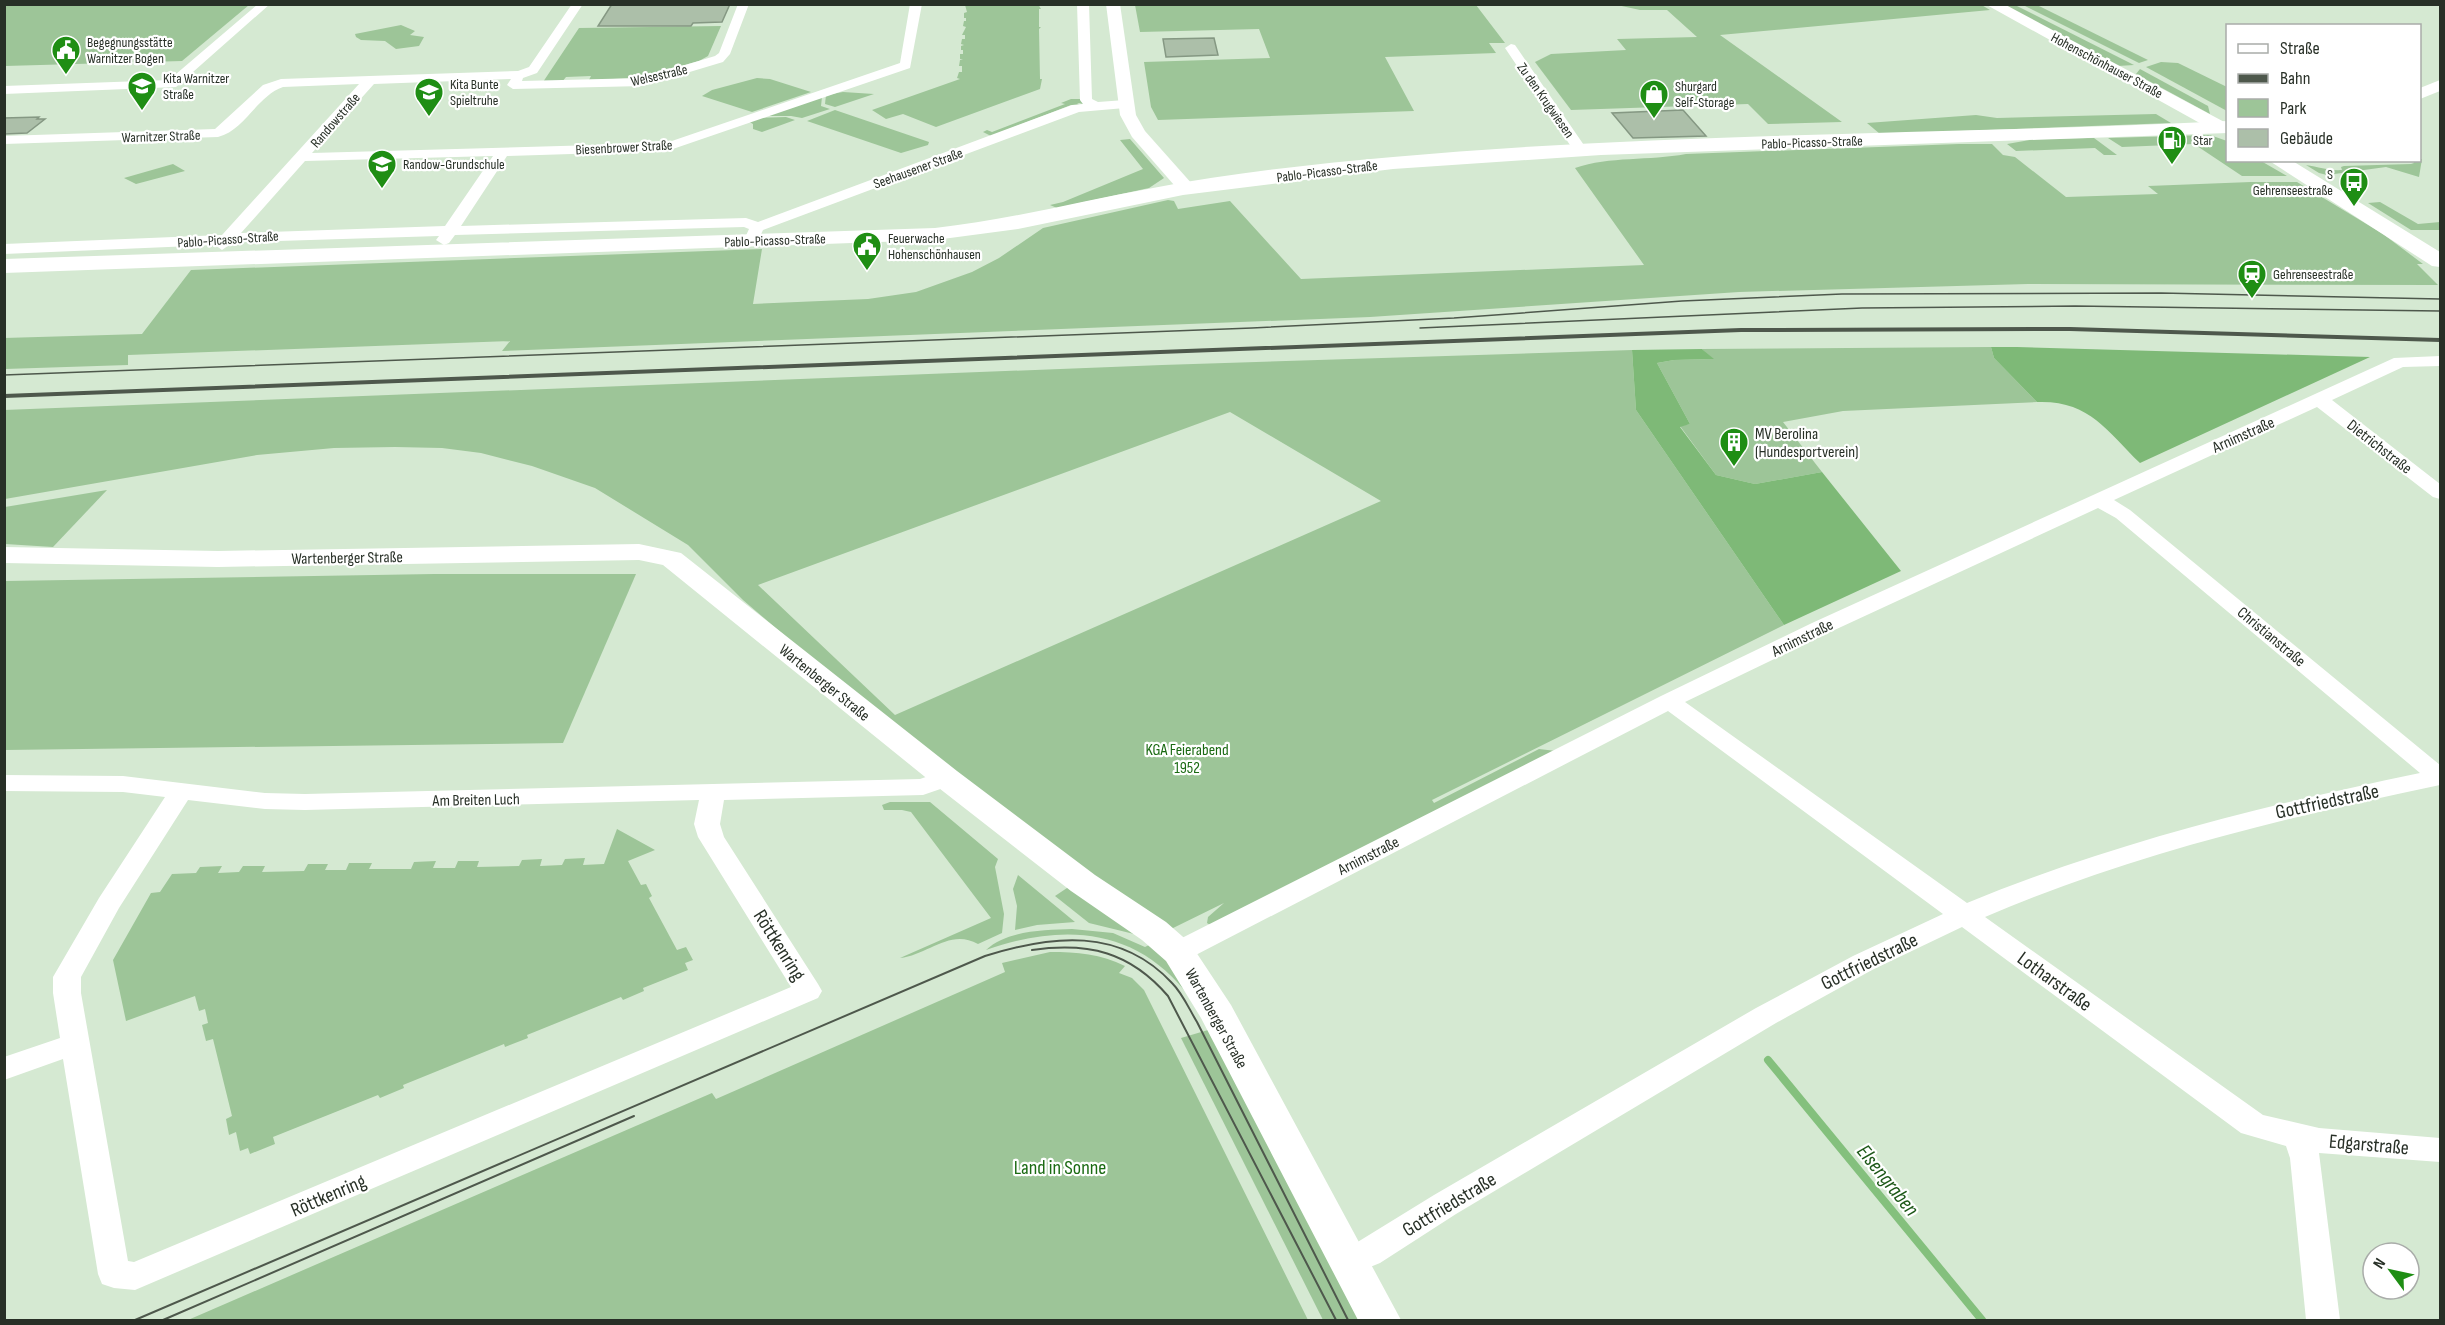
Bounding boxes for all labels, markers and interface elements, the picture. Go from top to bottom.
legend [2226,24,2421,162]
street label: Hohenschönhauser Straße [2048,29,2166,102]
public building icon: Begegnungsstätte Warnitzer Bogen [50,34,82,76]
place label: Begegnungsstätte Warnitzer Bogen [87,34,173,67]
text: Straße [2280,38,2320,59]
street label: Zu den Krugwiesen [1513,59,1578,141]
street label: Welsestraße [629,61,689,90]
text: Bahn [2280,68,2310,89]
school or university icon: Kita Warnitzer Straße [126,70,158,112]
place label: Kita Warnitzer Straße [163,70,229,103]
school or university icon: Kita Bunte Spieltruhe [413,76,445,118]
place label: Kita Bunte Spieltruhe [450,76,499,109]
shop icon: Shurgard Self-Storage [1638,78,1670,120]
place label: Shurgard Self-Storage [1675,78,1734,111]
street label: Randowstraße [307,89,364,151]
text: Park [2280,98,2306,119]
fuel station icon: Star [2156,124,2188,166]
street label: Warnitzer Straße [121,127,201,146]
text: Gebäude [2280,128,2333,149]
street label: Pablo-Picasso-Straße [1761,132,1863,153]
place label: Star [2193,132,2213,149]
street label: Biesenbrower Straße [575,136,673,159]
street label: Seehausener Straße [871,144,965,193]
school or university icon: Randow-Grundschule [366,148,398,190]
place label: Randow-Grundschule [403,156,505,173]
street label: Pablo-Picasso-Straße [1276,157,1378,186]
place label: S Gehrenseestraße [2253,166,2333,199]
bus stop icon: S Gehrenseestraße [2338,166,2370,208]
street label: Pablo-Picasso-Straße [177,227,279,252]
street label: Pablo-Picasso-Straße [724,230,826,251]
public building icon: Feuerwache Hohenschönhausen [851,230,883,272]
place label: Feuerwache Hohenschönhausen [888,230,981,263]
station icon: Gehrenseestraße [2236,258,2268,300]
place label: Gehrenseestraße [2273,266,2353,283]
street label: Arnimstraße [2209,413,2278,458]
street label: Dietrichstraße [2343,416,2415,478]
place label: MV Berolina (Hundesportverein) [1755,425,1859,462]
building icon: MV Berolina (Hundesportverein) [1718,426,1750,468]
street label: Wartenberger Straße [291,548,403,569]
street label: Christianstraße [2233,603,2309,671]
street label: Arnimstraße [1768,615,1837,662]
street label: Wartenberger Straße [775,641,873,726]
park label: KGA Feierabend 1952 [1145,741,1229,778]
street label: Gottfriedstraße [2273,779,2381,825]
street label: Am Breiten Luch [431,790,520,811]
street label: Arnimstraße [1334,833,1402,880]
street label: Röttkenring [748,906,810,986]
street label: Gottfriedstraße [1817,928,1922,996]
street label: Lotharstraße [2013,947,2096,1017]
street label: Wartenberger Straße [1180,965,1251,1072]
street label: Edgarstraße [2328,1130,2410,1160]
water label: Elsengraben [1851,1140,1924,1221]
park label: Land in Sonne [1014,1156,1106,1180]
street label: Gottfriedstraße [1398,1168,1501,1242]
street label: Röttkenring [287,1169,370,1222]
north arrow [2361,1241,2421,1301]
text: N [2369,1255,2390,1272]

